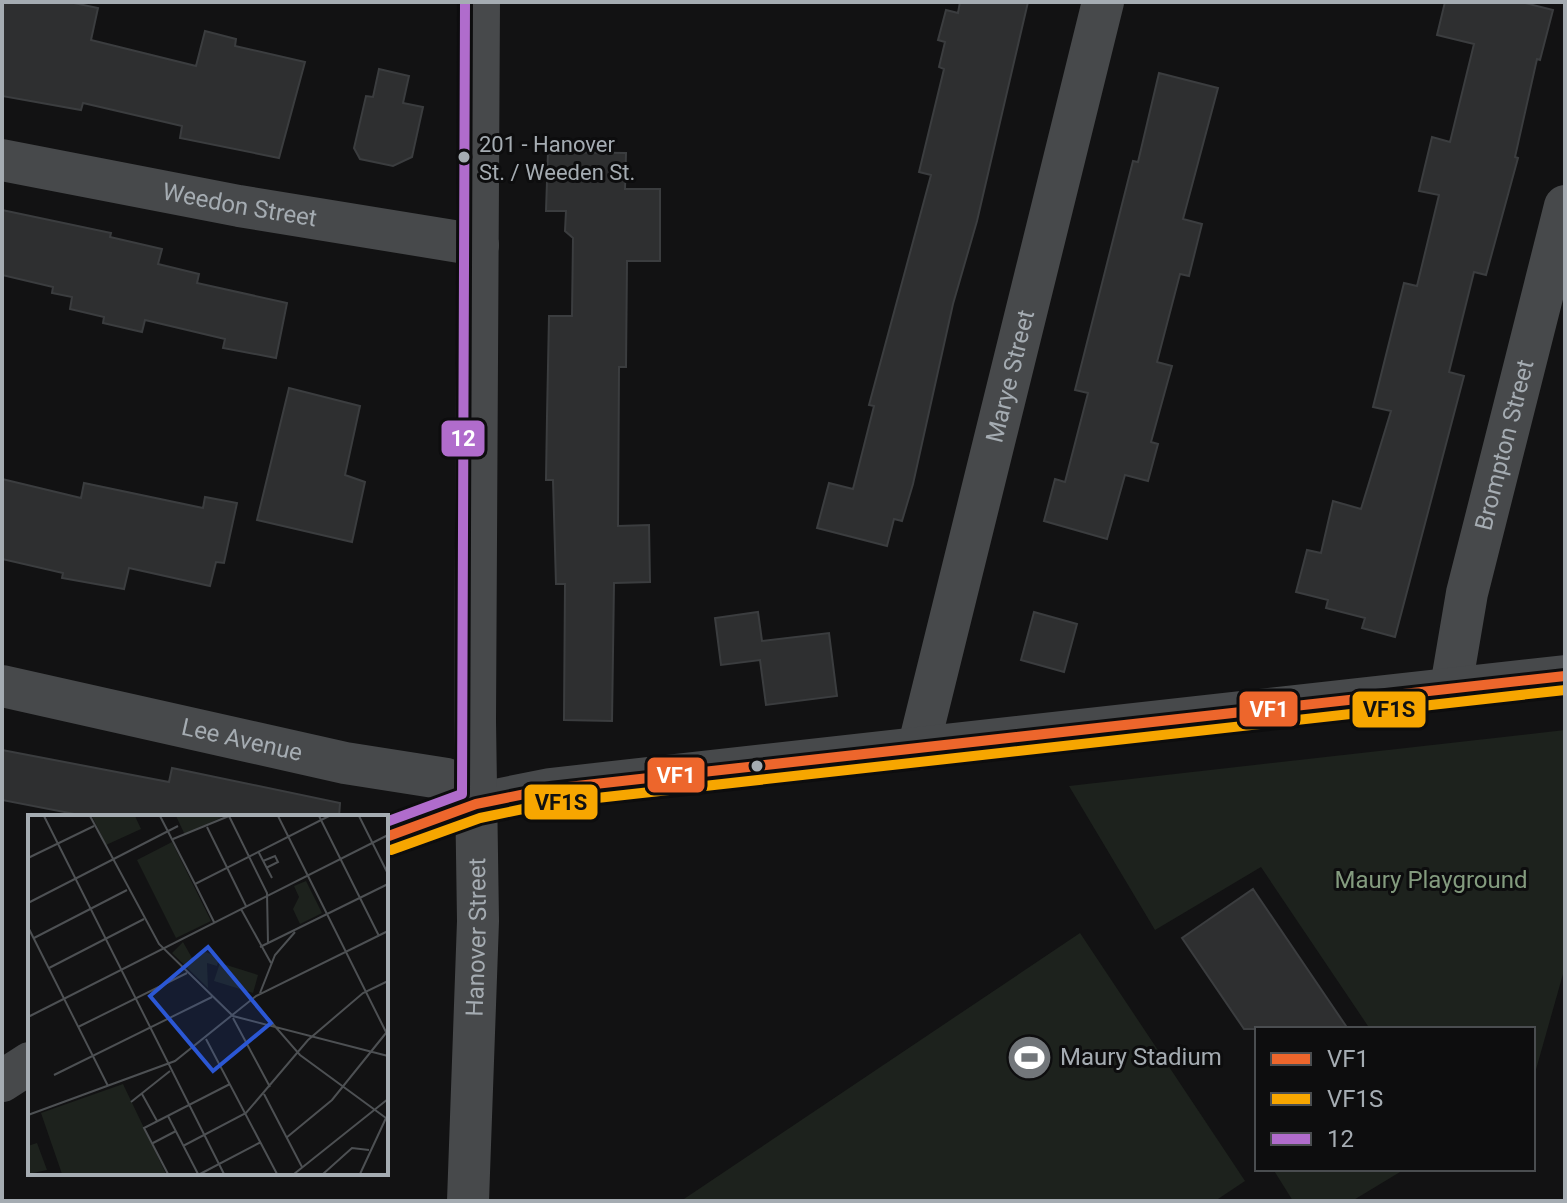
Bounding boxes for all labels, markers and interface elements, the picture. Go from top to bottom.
place label: 201 - Hanover St. / Weeden St. [479,132,635,185]
marker: 201 - Hanover St. / Weeden St. [456,149,472,165]
street label: Weedon Street [160,177,319,233]
street label: Marye Street [980,307,1040,445]
street label: Brompton Street [1469,357,1540,533]
line badge: 12 [440,419,486,458]
text: 12 [450,426,476,451]
line badge: VF1 [1238,690,1299,728]
line badge: VF1S [1351,690,1427,729]
text: VF1 [1249,697,1289,722]
text: VF1S [1363,697,1415,722]
street label: Lee Avenue [179,713,305,767]
line badge: VF1 [646,756,706,794]
unlabelled marker [749,758,765,774]
text: VF1 [656,763,696,788]
line badge: VF1S [523,783,599,821]
text: VF1S [535,790,587,815]
inset map [28,815,388,1175]
street label: Hanover Street [461,858,492,1017]
park label: Maury Playground [1334,866,1528,894]
legend [1255,1027,1535,1171]
sports icon: Maury Stadium [1005,1033,1053,1081]
place label: Maury Stadium [1060,1043,1222,1071]
text: VF1 [1327,1045,1369,1073]
text: VF1S [1327,1085,1383,1113]
text: 12 [1327,1125,1354,1153]

